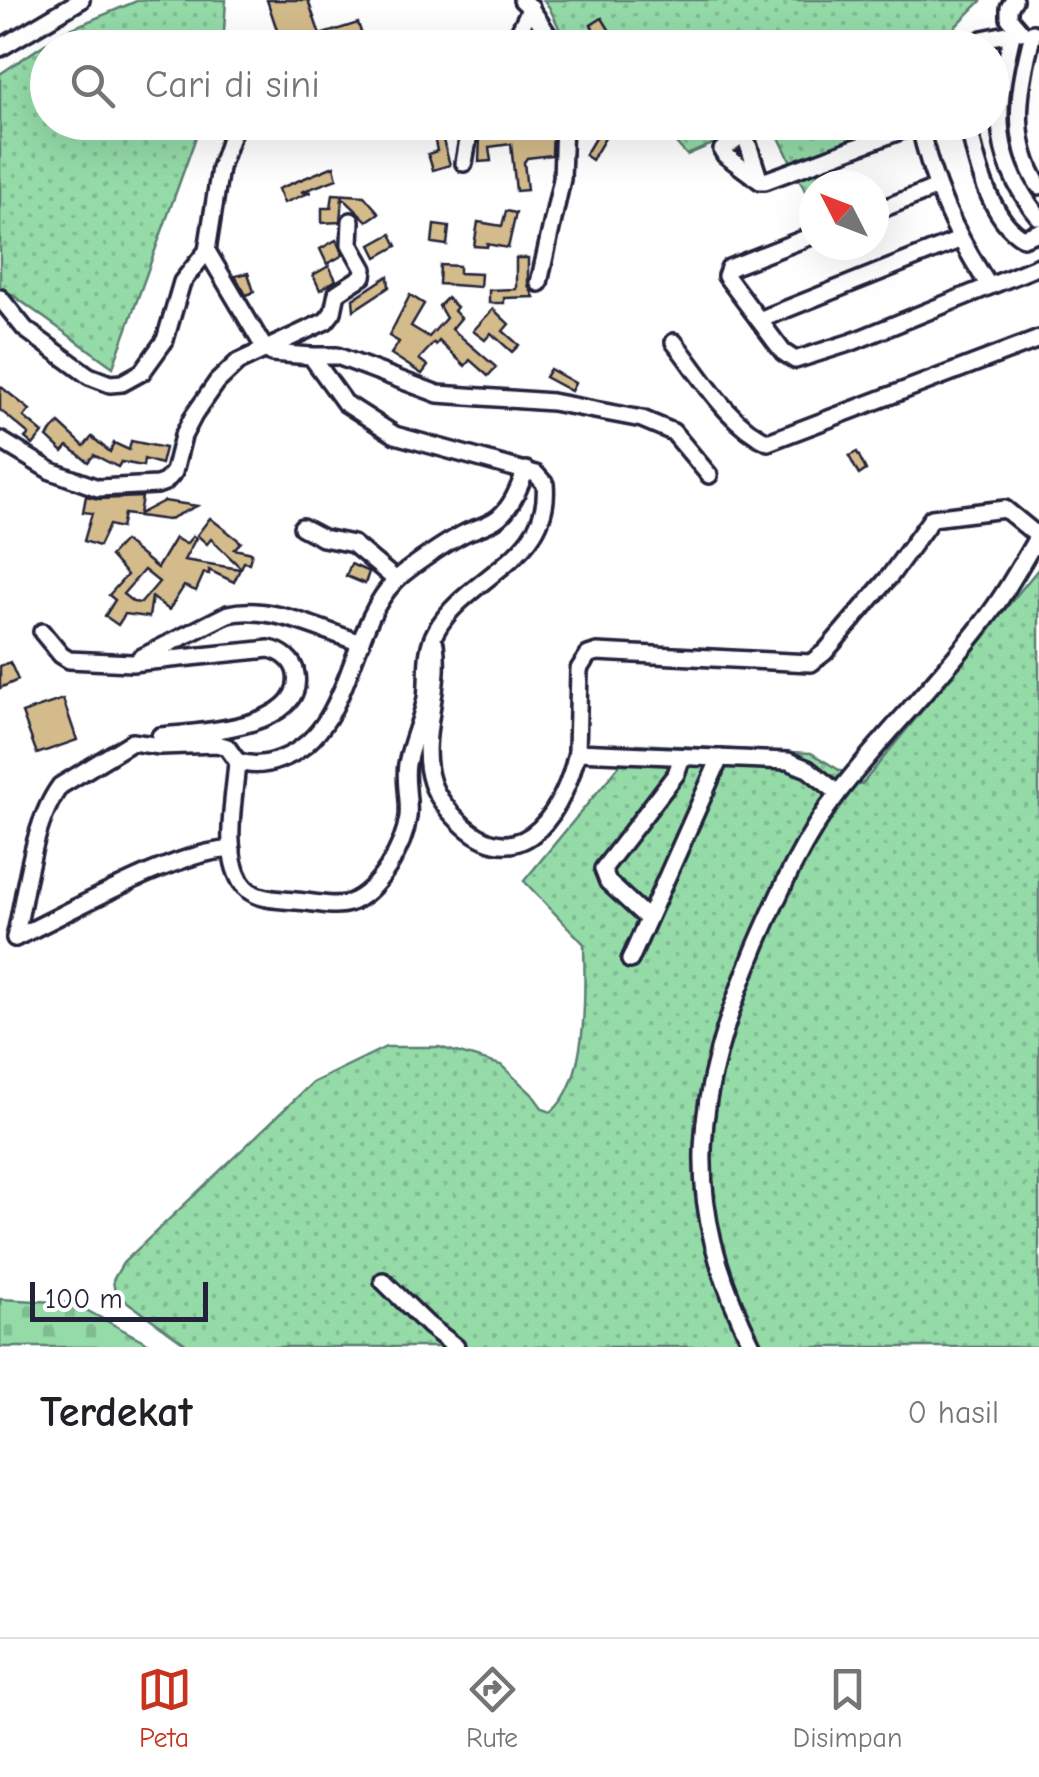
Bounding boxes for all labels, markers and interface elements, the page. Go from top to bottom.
search box [30,30,1009,140]
icon: search [65,58,120,113]
text: Cari di sini [145,63,320,107]
north arrow [799,170,889,260]
scale bar [30,1277,208,1322]
text: 100 m [45,1283,123,1315]
text: Terdekat [40,1388,192,1437]
text: 0 hasil [908,1394,999,1431]
tab: Peta [137,1662,192,1754]
tab: Rute [465,1662,520,1754]
tab: Disimpan [793,1662,902,1754]

